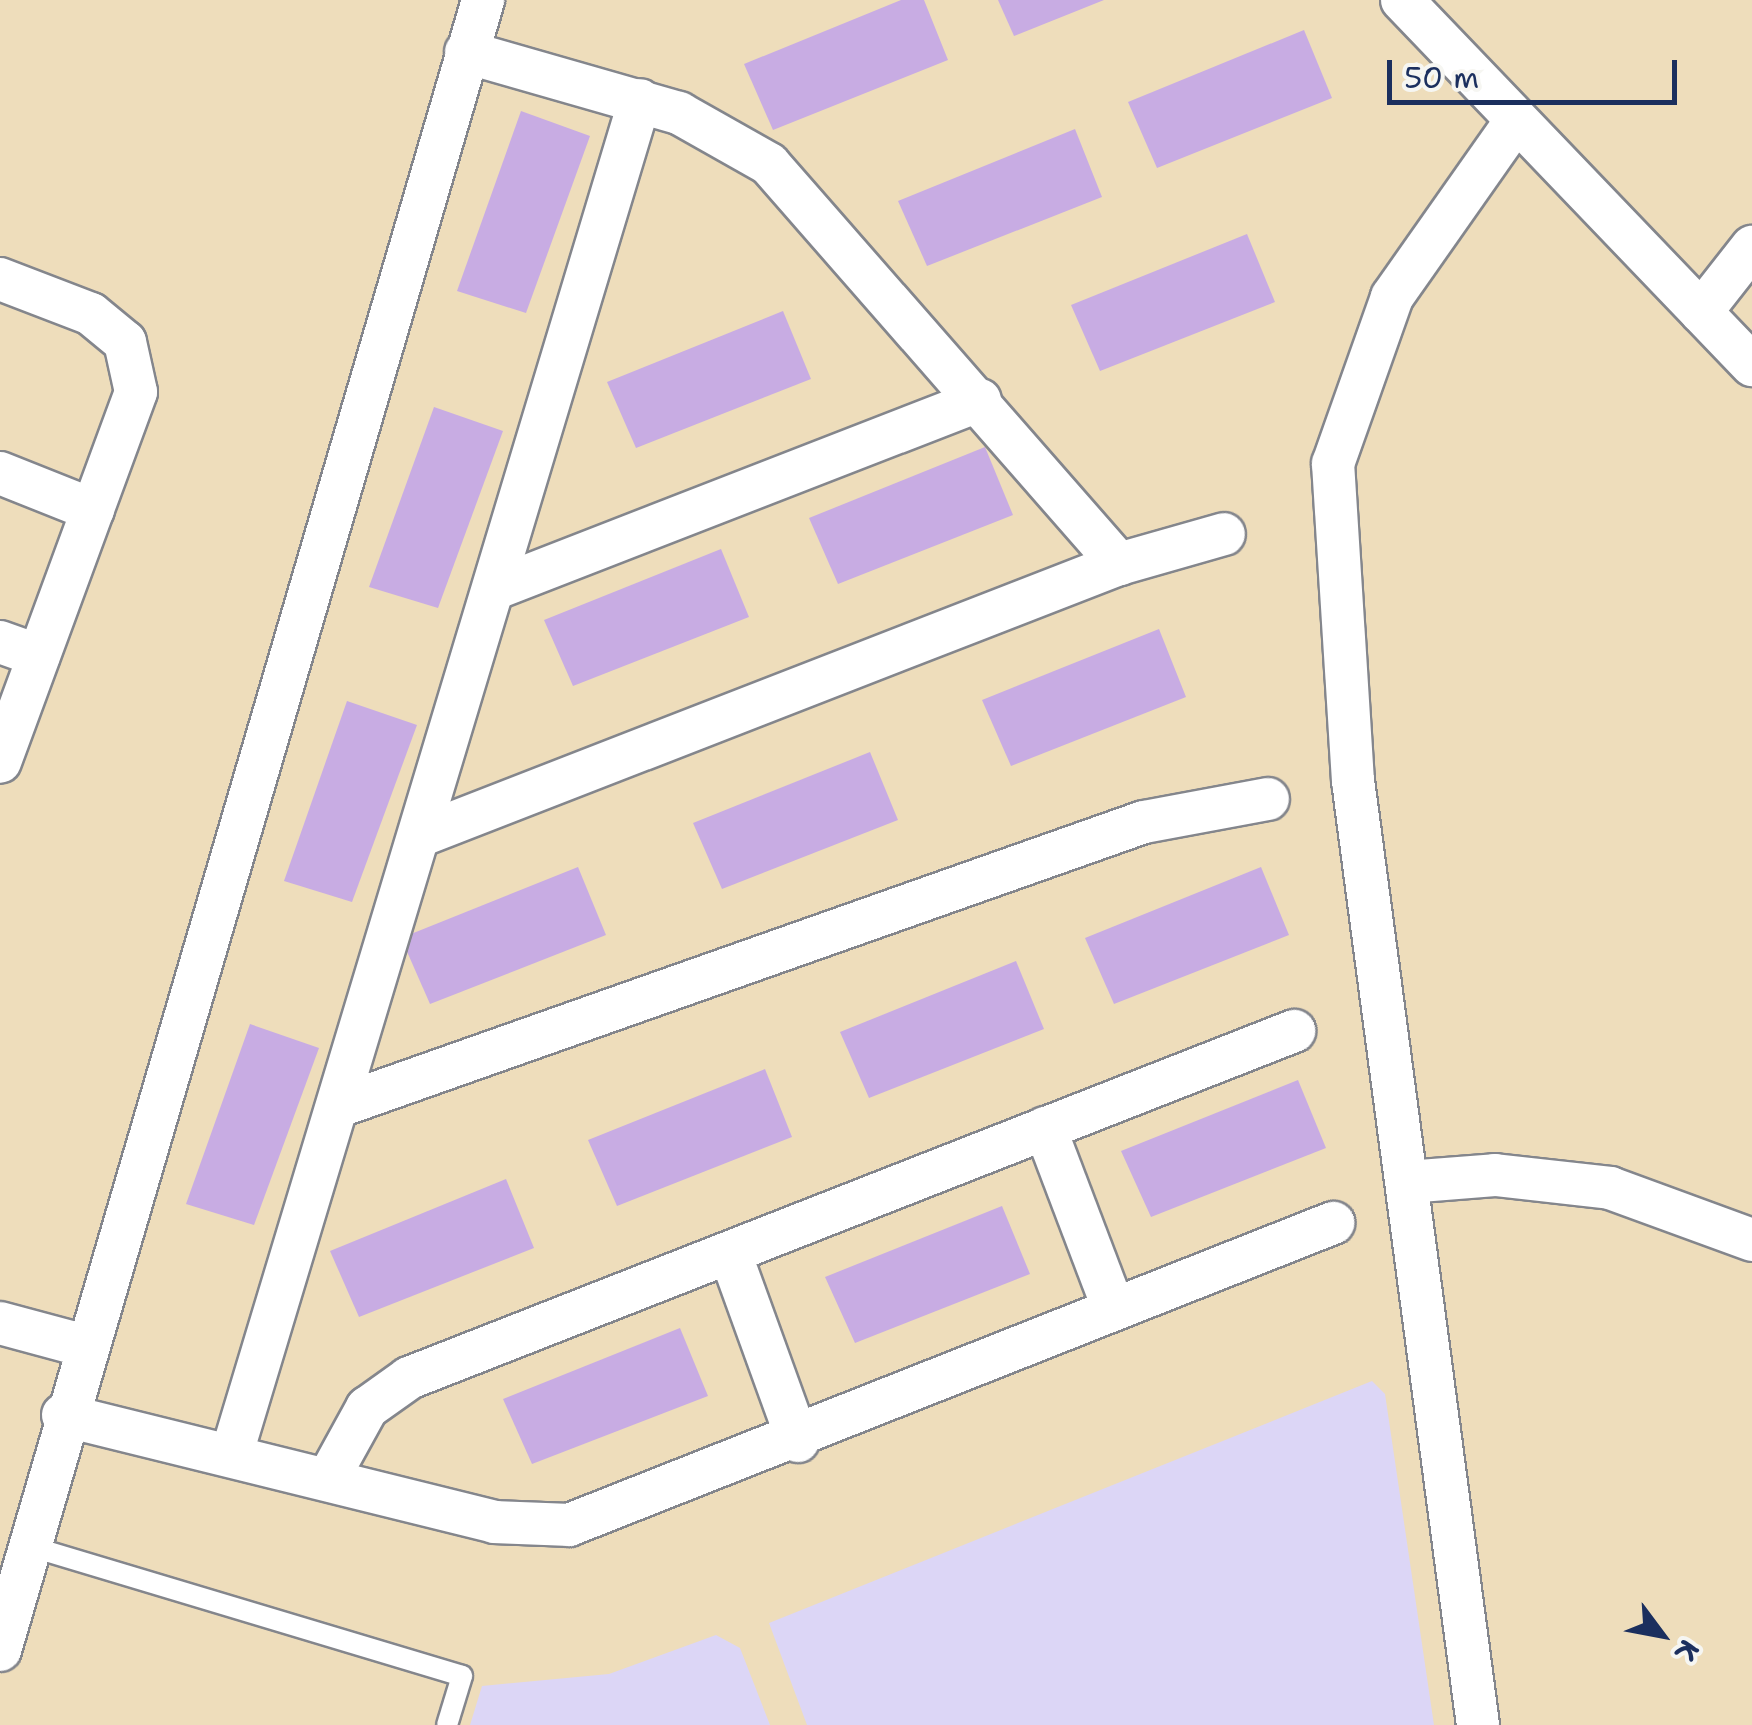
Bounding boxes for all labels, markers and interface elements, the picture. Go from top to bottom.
scale bar [1392,40,1682,102]
text: 50 m [1404,57,1479,98]
north arrow [1612,1585,1712,1685]
text: K [1666,1633,1709,1669]

